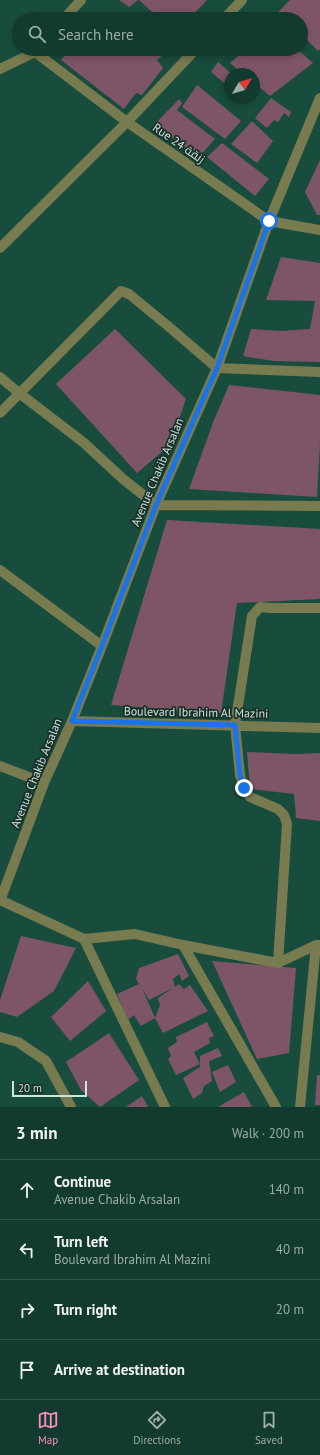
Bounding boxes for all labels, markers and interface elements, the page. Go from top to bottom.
search box [12,12,308,56]
icon: search [26,23,48,45]
text: Search here [58,25,134,44]
north arrow [224,68,260,104]
street label: Rue 24 زنقة [150,120,208,166]
route start [260,212,278,230]
street label: Avenue Chakib Arsalan [127,415,187,529]
street label: Boulevard Ibrahim Al Mazini [124,703,268,721]
street label: Avenue Chakib Arsalan [7,716,65,830]
route end [235,779,253,797]
scale bar [12,1079,87,1098]
text: 20 m [18,1081,42,1095]
text: 3 min [16,1122,57,1144]
text: Walk · 200 m [232,1125,304,1142]
text: Continue [54,1172,111,1191]
icon: ahead [16,1179,38,1201]
text: 140 m [269,1181,304,1198]
text: Avenue Chakib Arsalan [54,1191,180,1208]
text: Turn left [54,1232,108,1251]
icon: left [16,1239,38,1261]
text: 40 m [276,1241,304,1258]
text: Boulevard Ibrahim Al Mazini [54,1251,211,1268]
icon: right [16,1299,38,1321]
text: Turn right [54,1300,117,1319]
text: 20 m [276,1301,304,1318]
icon: arrive [16,1359,38,1381]
text: Arrive at destination [54,1360,185,1379]
tab: Map [37,1409,59,1447]
tab: Directions [133,1409,181,1447]
tab: Saved [255,1409,283,1447]

